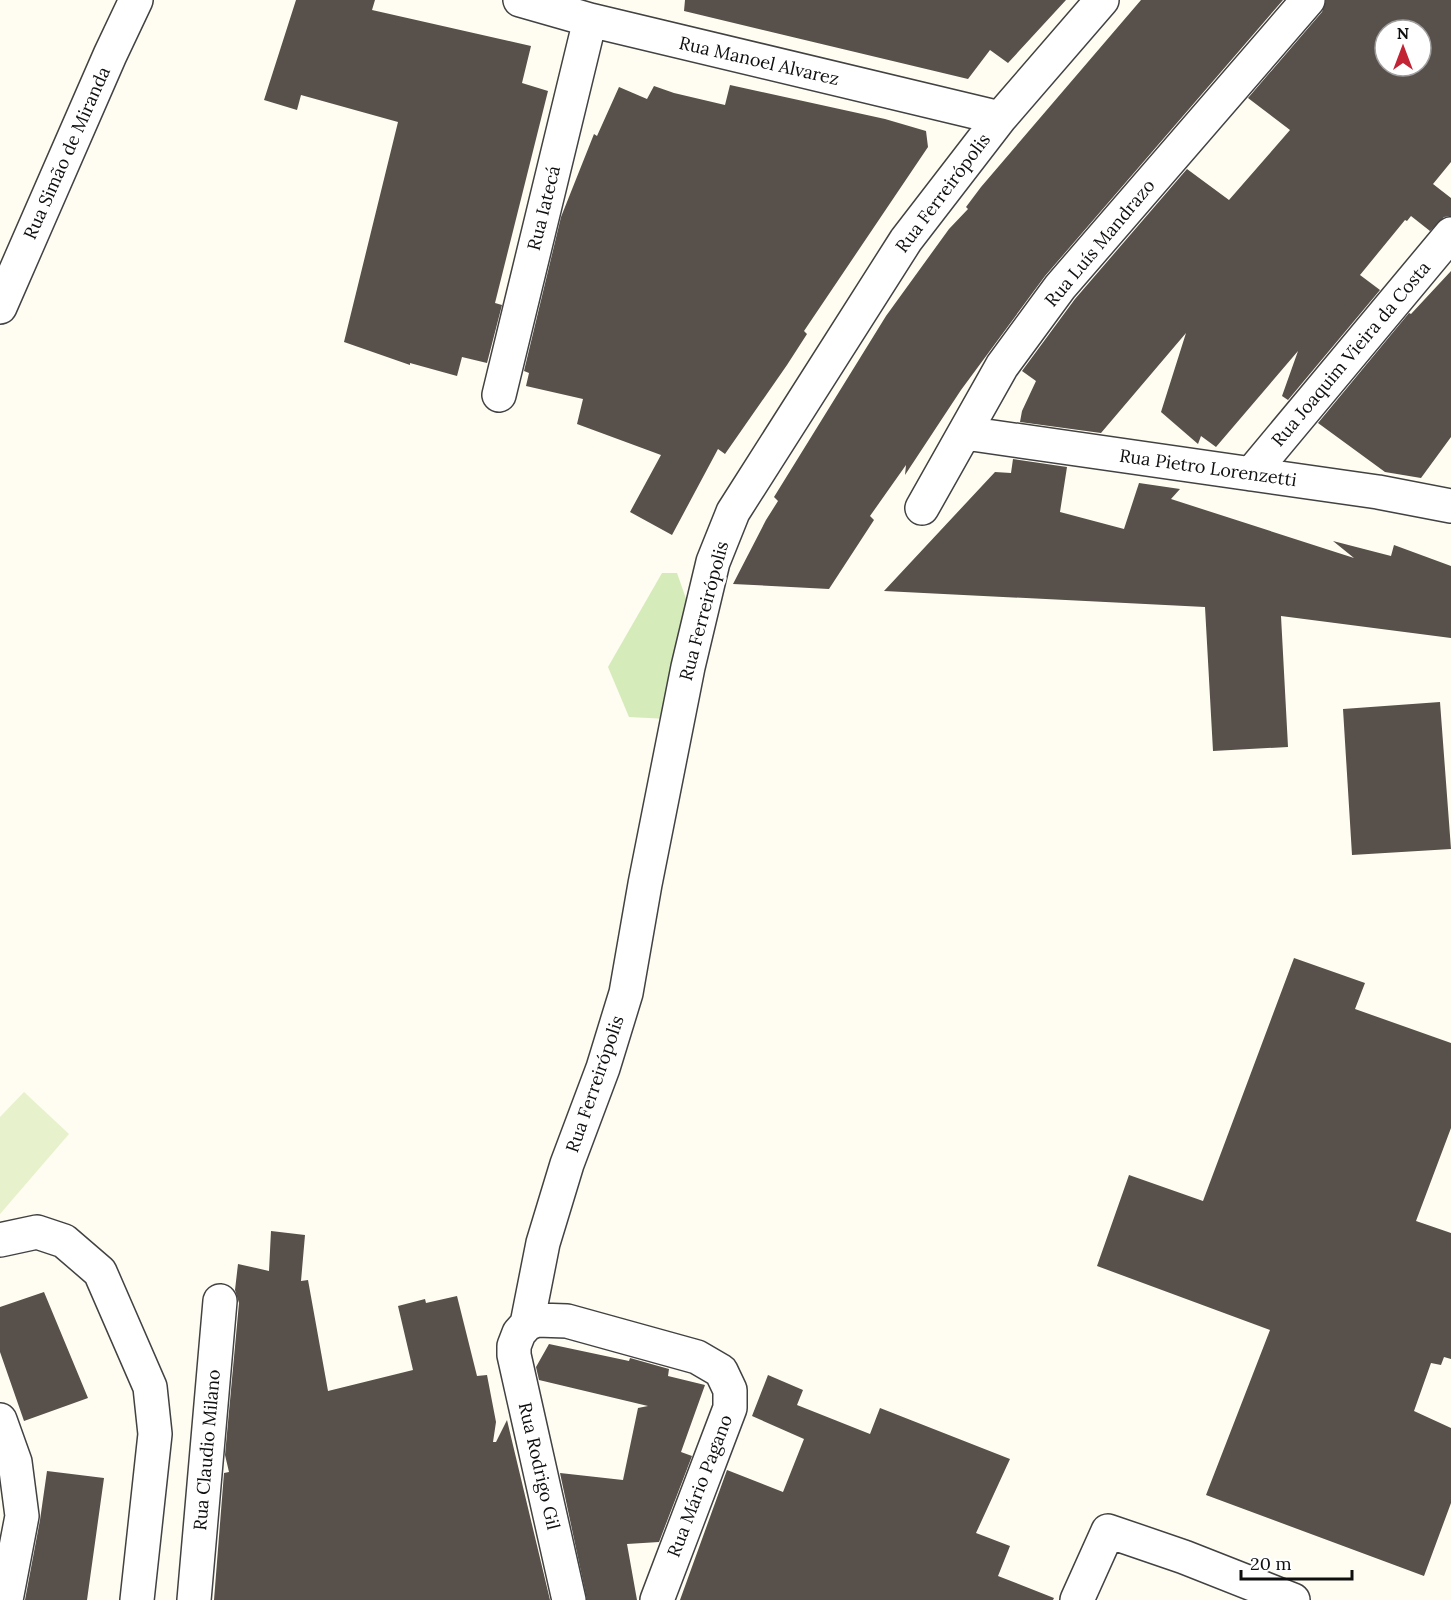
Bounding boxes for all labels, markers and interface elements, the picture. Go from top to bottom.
north arrow [1373,18,1433,78]
text: N [1397,23,1409,43]
street label: Rua Manoel Alvarez [677,31,841,90]
street label: Rua Simão de Miranda [18,63,115,243]
street label: Rua Ferreirópolis [890,128,995,257]
street label: Rua Iatecá [522,163,565,253]
street label: Rua Luís Mandrazo [1040,174,1160,311]
street label: Rua Joaquim Vieira da Costa [1266,256,1435,451]
street label: Rua Pietro Lorenzetti [1118,444,1298,491]
street label: Rua Ferreirópolis [674,539,733,683]
street label: Rua Ferreirópolis [560,1012,629,1155]
street label: Rua Claudio Milano [188,1368,225,1532]
street label: Rua Rodrigo Gil [514,1400,565,1532]
street label: Rua Mário Pagano [662,1411,737,1560]
scale bar [1241,1543,1352,1581]
text: 20 m [1250,1552,1292,1575]

